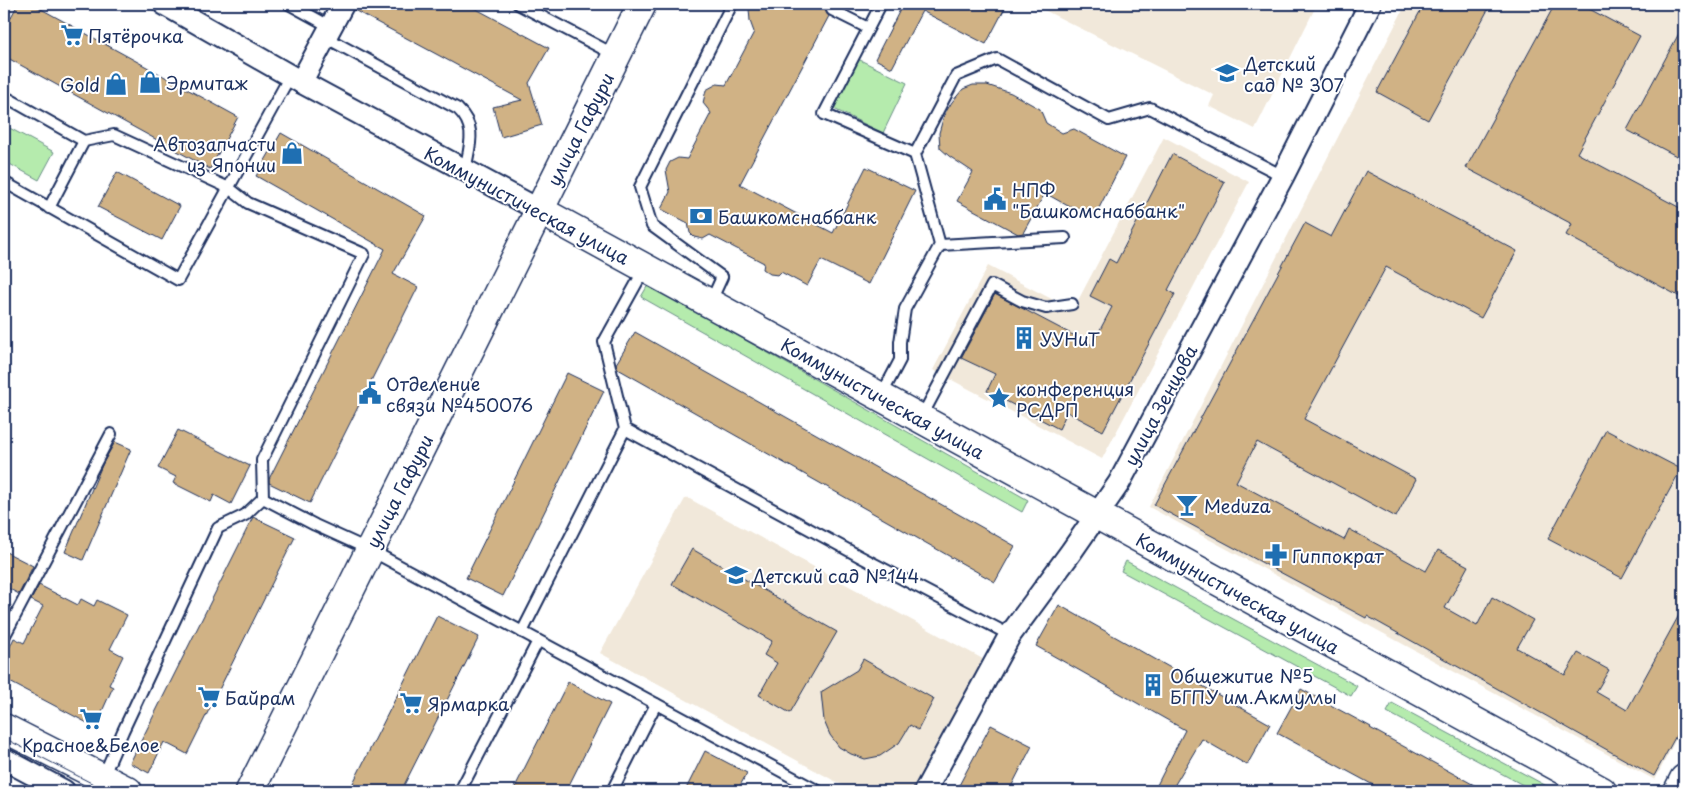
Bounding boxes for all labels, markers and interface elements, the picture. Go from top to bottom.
supermarket icon: Пятёрочка [59,22,85,48]
place label: Пятёрочка [88,22,184,49]
place label: Детский сад № 307 [1243,50,1344,98]
school or university icon: Детский сад № 307 [1214,60,1240,86]
street label: улица Гафури [540,68,620,190]
shop icon: Эрмитаж [137,69,163,95]
place label: Эрмитаж [166,69,248,96]
place label: Gold [60,71,100,98]
shop icon: Gold [103,71,129,97]
place label: Автозапчасти из Японии [153,130,276,178]
street label: Коммунистическая улица [420,139,635,271]
shop icon: Автозапчасти из Японии [279,140,305,166]
place label: НПФ "Башкомснаббанк" [1012,176,1185,224]
public building icon: НПФ "Башкомснаббанк" [982,186,1008,212]
bank icon: Башкомснаббанк [688,203,714,229]
place label: Башкомснаббанк [718,203,877,230]
building icon: УУНиТ [1011,325,1037,351]
place label: УУНиТ [1040,325,1100,352]
street label: Коммунистическая улица [776,331,990,466]
street label: улица Зенцова [1117,339,1204,470]
place label: Отделение связи №450076 [386,370,533,418]
place label: конференция РСДРП [1016,375,1134,423]
public building icon: Отделение связи №450076 [357,380,383,406]
place icon: конференция РСДРП [986,385,1012,411]
street label: улица Гафури [359,430,439,552]
bar icon: Meduza [1174,492,1200,518]
place label: Meduza [1204,492,1271,519]
street label: Коммунистическая улица [1131,526,1345,661]
pharmacy icon: Гиппократ [1263,542,1289,568]
place label: Гиппократ [1292,542,1384,569]
school or university icon: Детский сад №144 [723,562,749,588]
place label: Детский сад №144 [751,562,919,589]
place label: Общежитие №5 БГПУ им.Акмуллы [1170,662,1337,710]
building icon: Общежитие №5 БГПУ им.Акмуллы [1140,672,1166,698]
supermarket icon: Байрам [196,684,222,710]
place label: Байрам [225,684,296,711]
supermarket icon: Ярмарка [398,690,424,716]
place label: Ярмарка [428,690,510,717]
supermarket icon: Красное&Белое [78,706,104,732]
place label: Красное&Белое [22,731,160,758]

